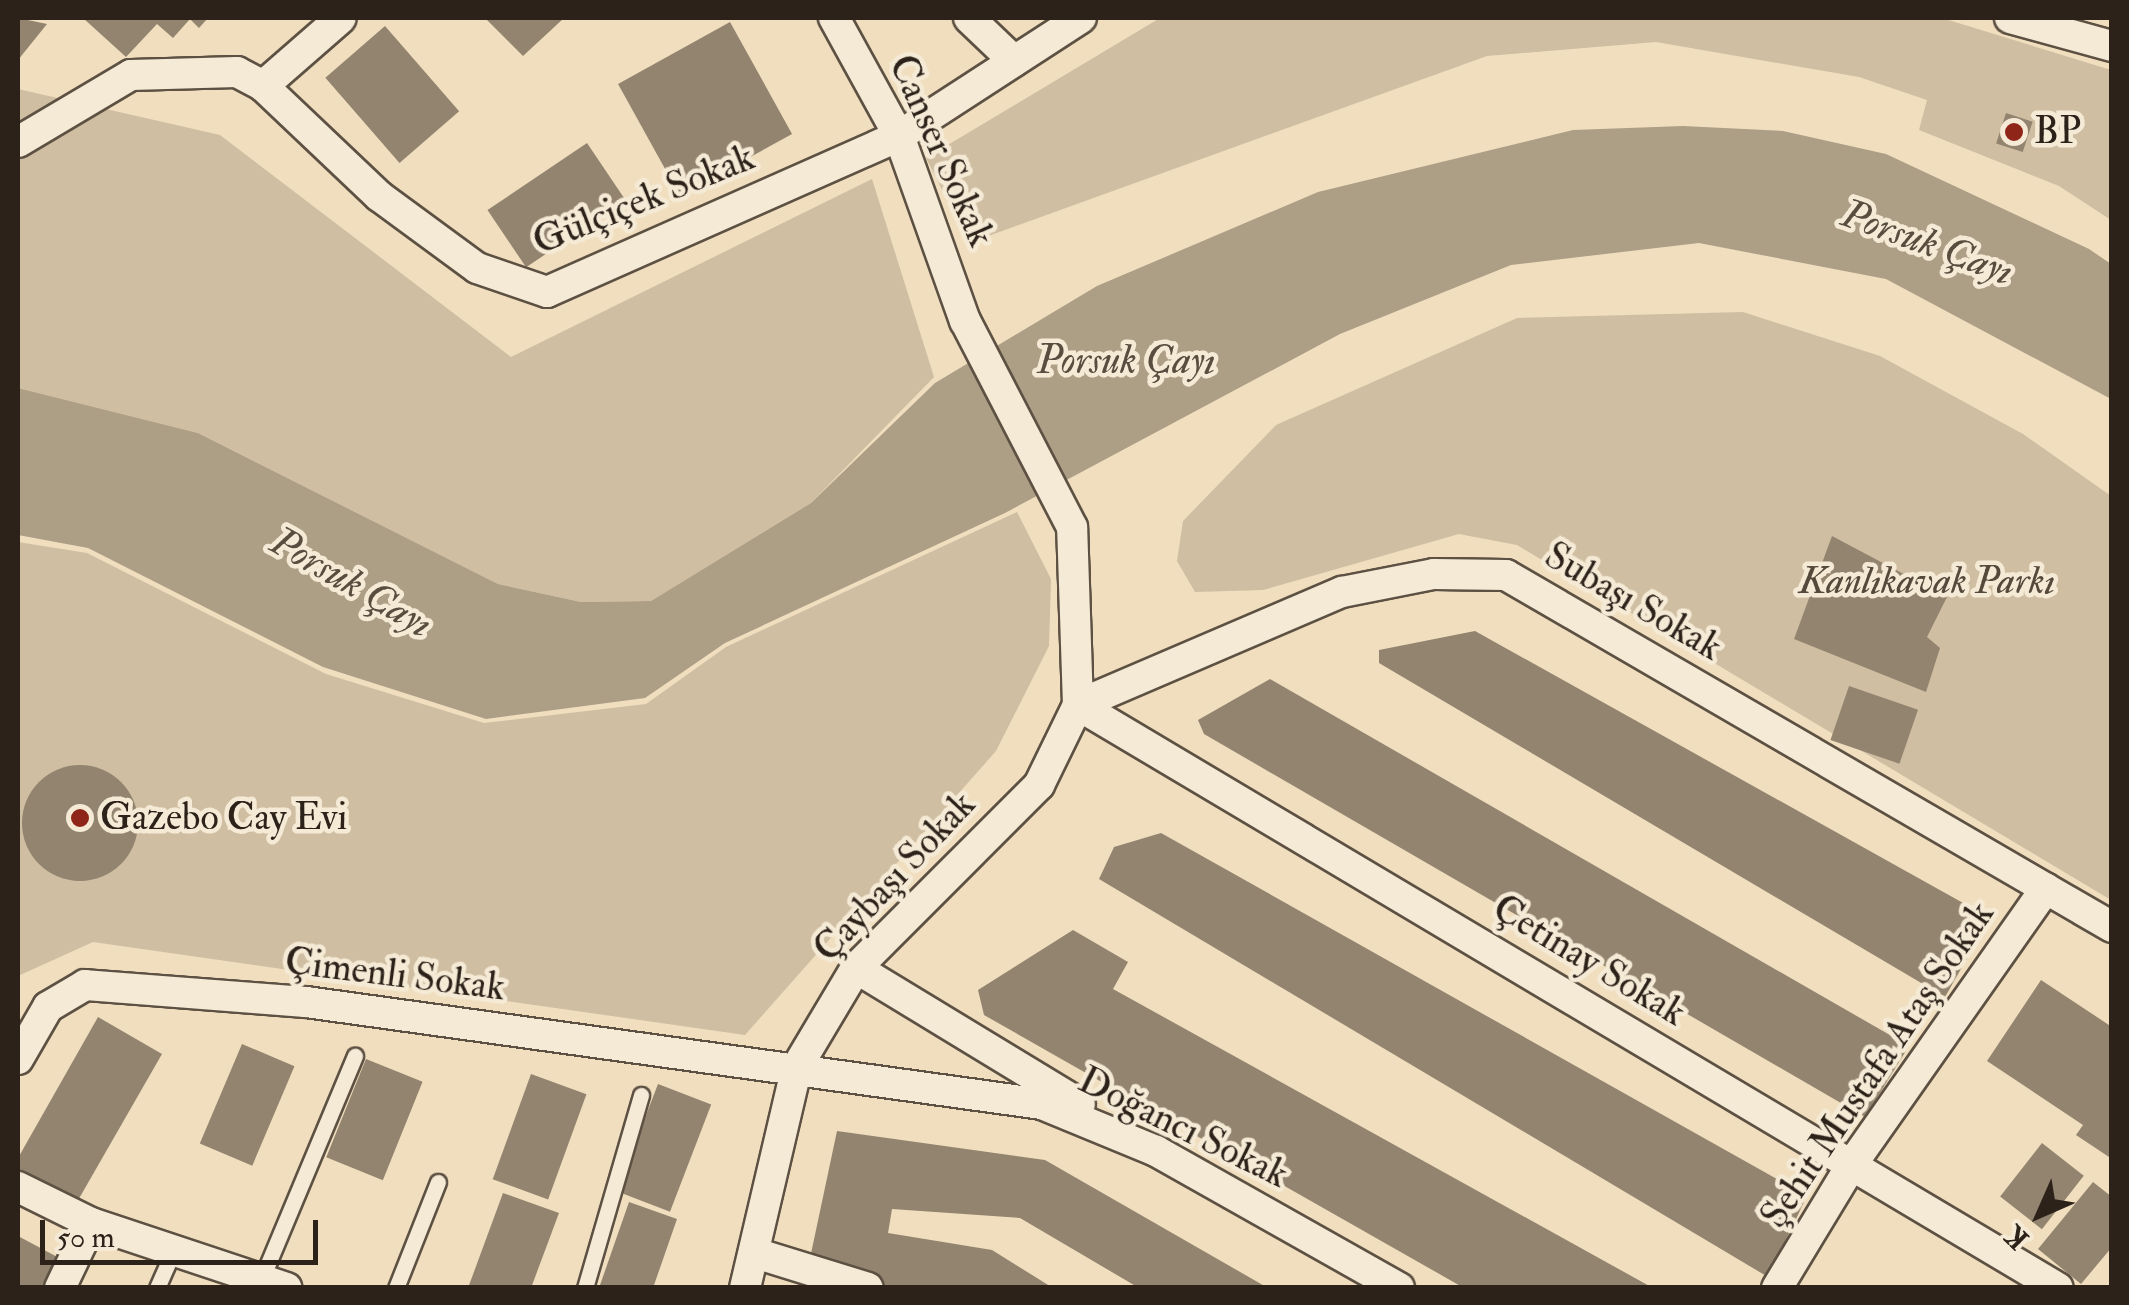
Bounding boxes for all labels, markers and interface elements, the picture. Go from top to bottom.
street label: Canser Sokak [879,48,1003,254]
place label: BP [2034,109,2081,155]
marker: BP [2003,121,2025,143]
street label: Gülçiçek Sokak [527,135,761,265]
water label: Porsuk Çayı [1835,190,2019,296]
water label: Porsuk Çayı [1037,337,1215,385]
water label: Porsuk Çayı [262,517,440,649]
street label: Subaşı Sokak [1536,533,1730,671]
park label: Kanlıkavak Parkı [1799,559,2055,605]
street label: Çaybaşı Sokak [805,782,985,972]
place label: Gazebo Cay Evi [100,795,347,841]
marker: Gazebo Cay Evi [69,807,91,829]
street label: Çetinay Sokak [1484,886,1694,1036]
street label: Şehit Mustafa Ataş Sokak [1752,893,2004,1237]
street label: Çimenli Sokak [282,939,508,1011]
street label: Doğancı Sokak [1071,1058,1295,1198]
north arrow [1989,1165,2089,1265]
scale bar [45,1200,322,1262]
text: K [1998,1217,2037,1256]
text: 50 m [57,1219,115,1256]

